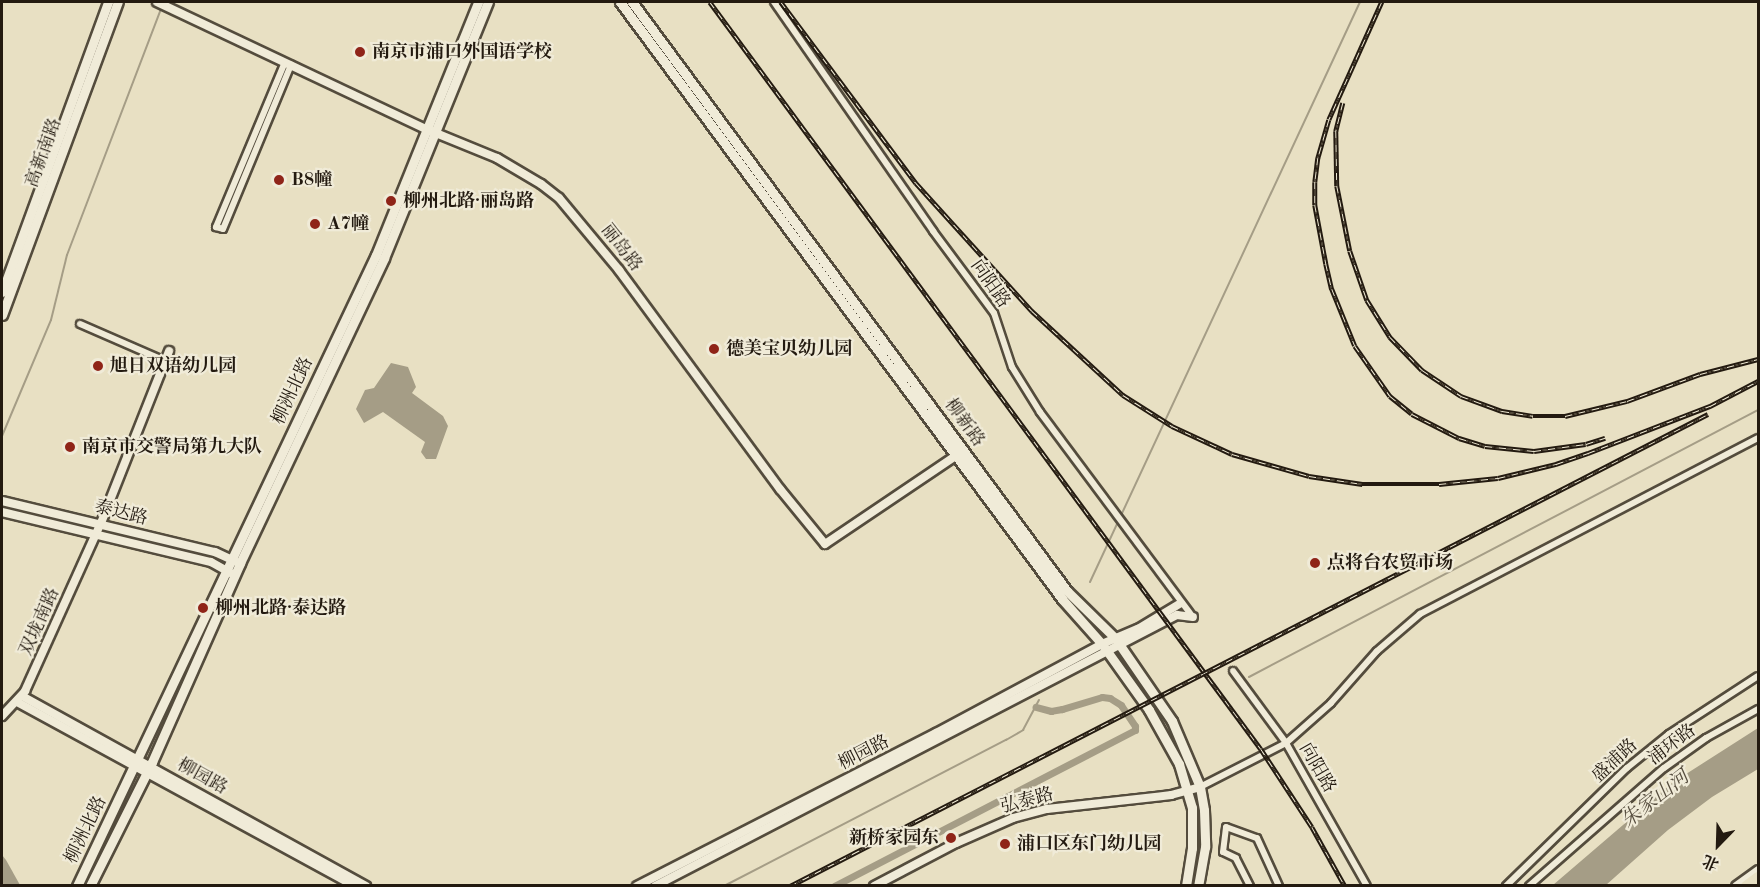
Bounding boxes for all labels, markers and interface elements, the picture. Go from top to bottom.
place label: 南京市浦口外国语学校 [372,41,552,63]
marker: 南京市浦口外国语学校 [353,45,367,59]
street label: 高新南路 [22,115,66,191]
place label: B8幢 [291,169,332,191]
marker: B8幢 [272,173,286,187]
place label: 柳州北路·丽岛路 [403,190,534,212]
marker: 柳州北路·丽岛路 [384,194,398,208]
place label: A7幢 [327,213,369,235]
marker: A7幢 [308,217,322,231]
street label: 丽岛路 [596,220,646,276]
street label: 向阳路 [966,256,1014,312]
place label: 德美宝贝幼儿园 [726,338,852,360]
marker: 德美宝贝幼儿园 [707,342,721,356]
street label: 柳洲北路 [268,354,318,428]
place label: 旭日双语幼儿园 [110,355,236,377]
marker: 旭日双语幼儿园 [91,359,105,373]
street label: 柳新路 [939,395,989,451]
place label: 南京市交警局第九大队 [82,436,262,458]
marker: 南京市交警局第九大队 [63,440,77,454]
street label: 泰达路 [92,496,150,530]
place label: 点将台农贸市场 [1327,552,1453,574]
marker: 点将台农贸市场 [1308,556,1322,570]
street label: 双垅南路 [15,585,65,659]
place label: 柳州北路·泰达路 [215,597,346,619]
marker: 柳州北路·泰达路 [196,601,210,615]
street label: 浦环路 [1644,720,1700,770]
street label: 柳园路 [835,731,893,775]
street label: 盛浦路 [1588,735,1642,787]
street label: 向阳路 [1294,739,1340,797]
street label: 柳园路 [173,754,231,800]
water label: 朱家山河 [1617,766,1695,834]
street label: 弘泰路 [998,784,1056,818]
street label: 柳洲北路 [61,793,111,867]
north arrow [1688,815,1748,875]
place label: 新桥家园东 [849,827,939,849]
marker: 新桥家园东 [944,831,958,845]
place label: 浦口区东门幼儿园 [1017,833,1161,855]
marker: 浦口区东门幼儿园 [998,837,1012,851]
text: 北 [1700,851,1721,872]

